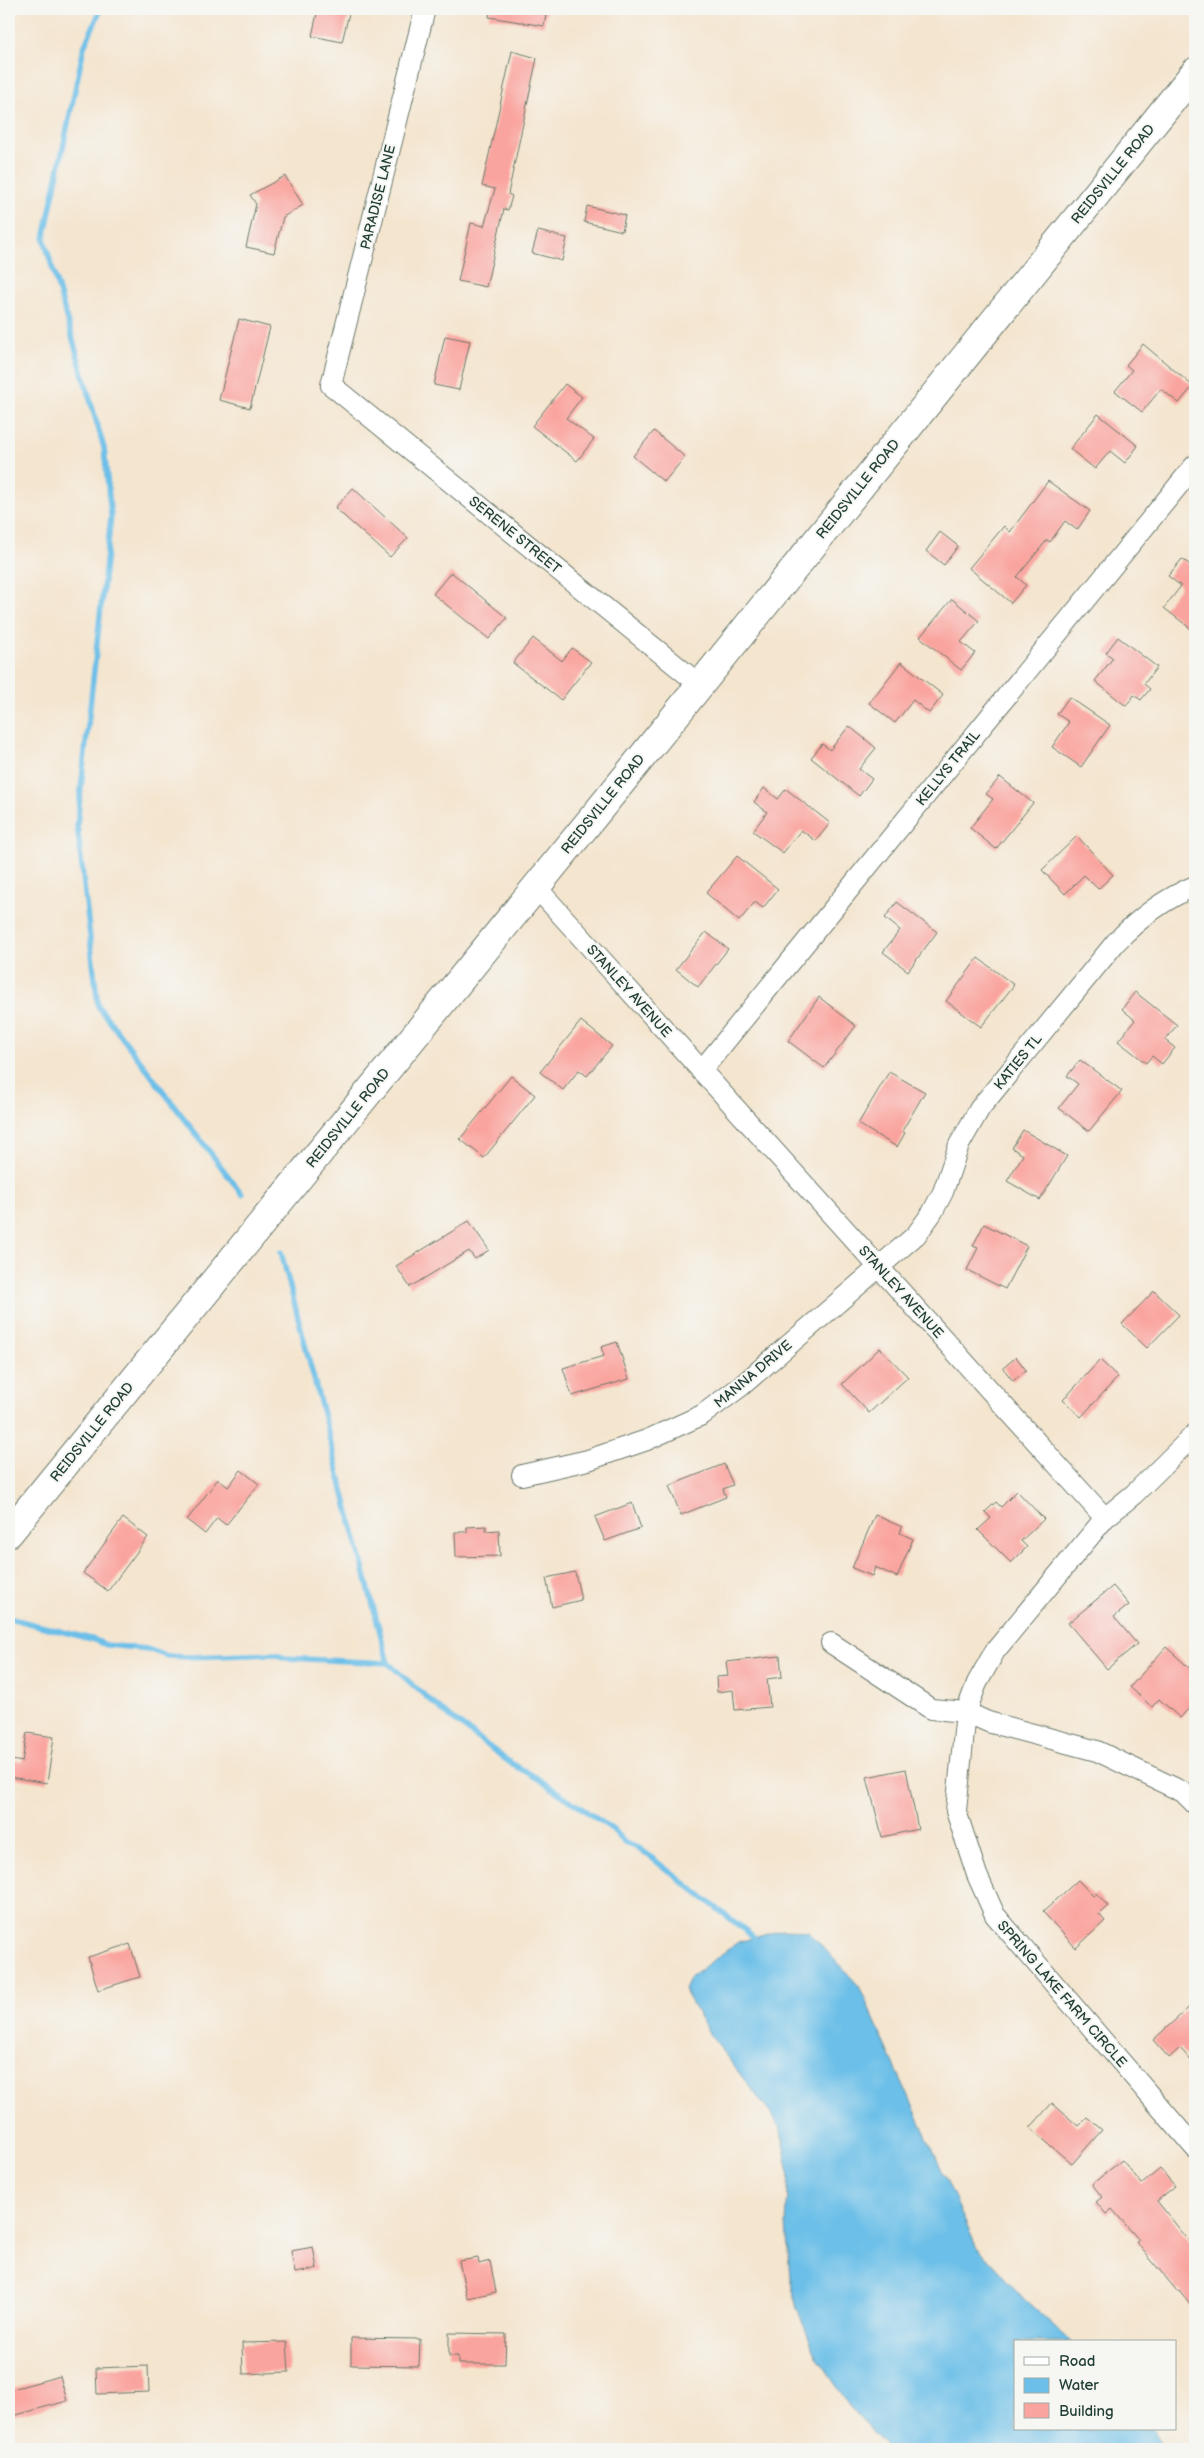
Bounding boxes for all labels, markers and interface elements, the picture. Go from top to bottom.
street label: REIDSVILLE ROAD [1068,121,1158,227]
street label: PARADISE LANE [357,143,399,251]
street label: REIDSVILLE ROAD [813,436,903,542]
street label: SERENE STREET [466,493,565,578]
street label: KELLYS TRAIL [912,727,984,809]
street label: REIDSVILLE ROAD [558,751,648,857]
street label: STANLEY AVENUE [583,941,675,1041]
street label: KATIES TL [990,1031,1046,1093]
street label: REIDSVILLE ROAD [303,1065,393,1171]
street label: STANLEY AVENUE [855,1242,947,1342]
street label: MANNA DRIVE [711,1337,795,1411]
street label: REIDSVILLE ROAD [47,1379,137,1485]
street label: SPRING LAKE FARM CIRCLE [994,1917,1130,2071]
legend [1014,2340,1176,2430]
text: Road [1059,2352,1095,2371]
text: Water [1059,2376,1099,2395]
text: Building [1059,2402,1114,2421]

